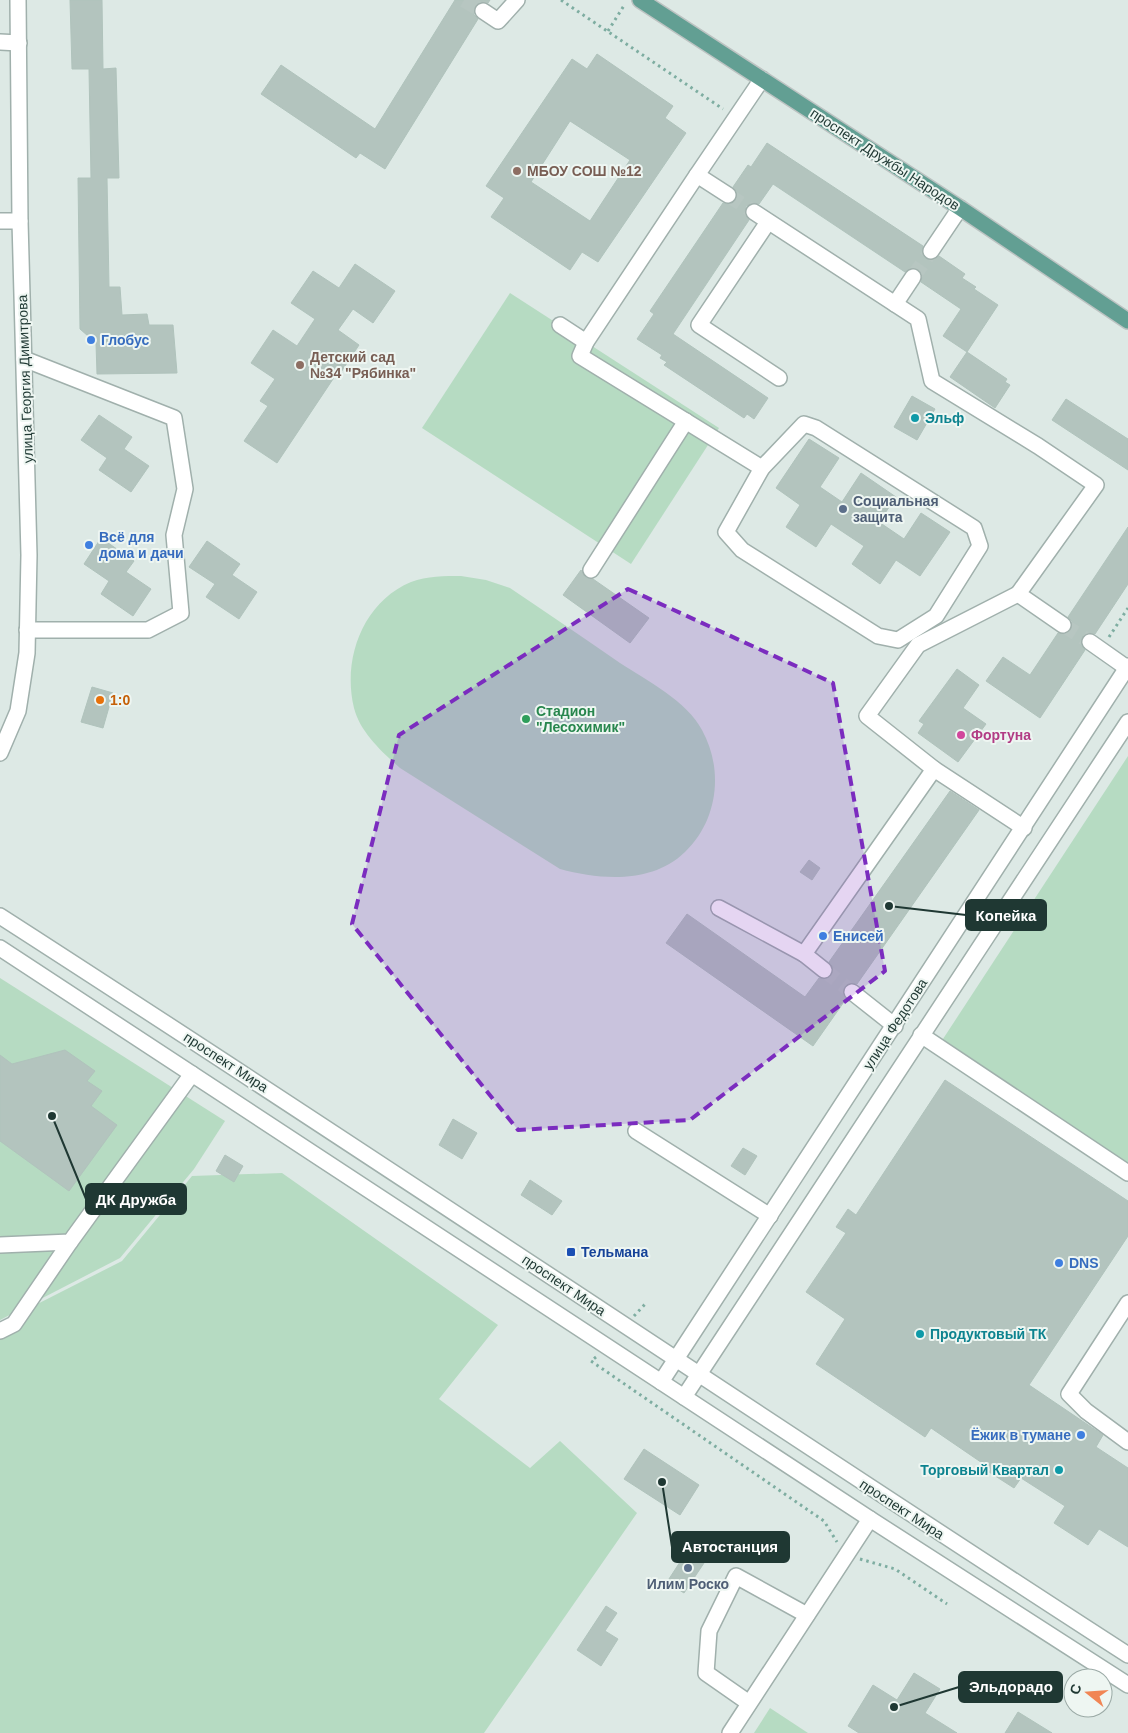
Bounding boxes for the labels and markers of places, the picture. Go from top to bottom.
place label: МБОУ СОШ №12 [527,163,642,179]
marker: МБОУ СОШ №12 [511,165,523,177]
place label: Глобус [101,332,149,348]
marker: Глобус [85,334,97,346]
place label: Детский сад №34 "Рябинка" [310,349,416,381]
marker: Детский сад №34 "Рябинка" [294,359,306,371]
place label: Эльф [925,410,964,426]
marker: Эльф [909,412,921,424]
place label: Социальная защита [853,493,939,525]
marker: Социальная защита [837,503,849,515]
place label: Всё для дома и дачи [99,529,184,561]
marker: Всё для дома и дачи [83,539,95,551]
place label: 1:0 [110,692,130,708]
marker: 1:0 [94,694,106,706]
place label: Стадион "Лесохимик" [536,703,625,735]
marker: Стадион "Лесохимик" [520,713,532,725]
place label: Фортуна [971,727,1031,743]
marker: Фортуна [955,729,967,741]
callout: Копейка [966,900,1046,930]
place label: Енисей [833,928,884,944]
marker: Енисей [817,930,829,942]
callout: ДК Дружба [86,1184,186,1214]
place label: Тельмана [581,1244,649,1260]
marker: Тельмана [565,1246,577,1258]
place label: DNS [1069,1255,1099,1271]
marker: DNS [1053,1257,1065,1269]
place label: Продуктовый ТК [930,1326,1047,1342]
marker: Продуктовый ТК [914,1328,926,1340]
place label: Ёжик в тумане [971,1427,1071,1443]
marker: Ёжик в тумане [1075,1429,1087,1441]
place label: Торговый Квартал [920,1462,1049,1478]
marker: Торговый Квартал [1053,1464,1065,1476]
callout: Автостанция [672,1532,789,1562]
marker: Илим Роско [682,1562,694,1574]
place label: Илим Роско [647,1576,729,1592]
callout: Эльдорадо [959,1672,1062,1702]

